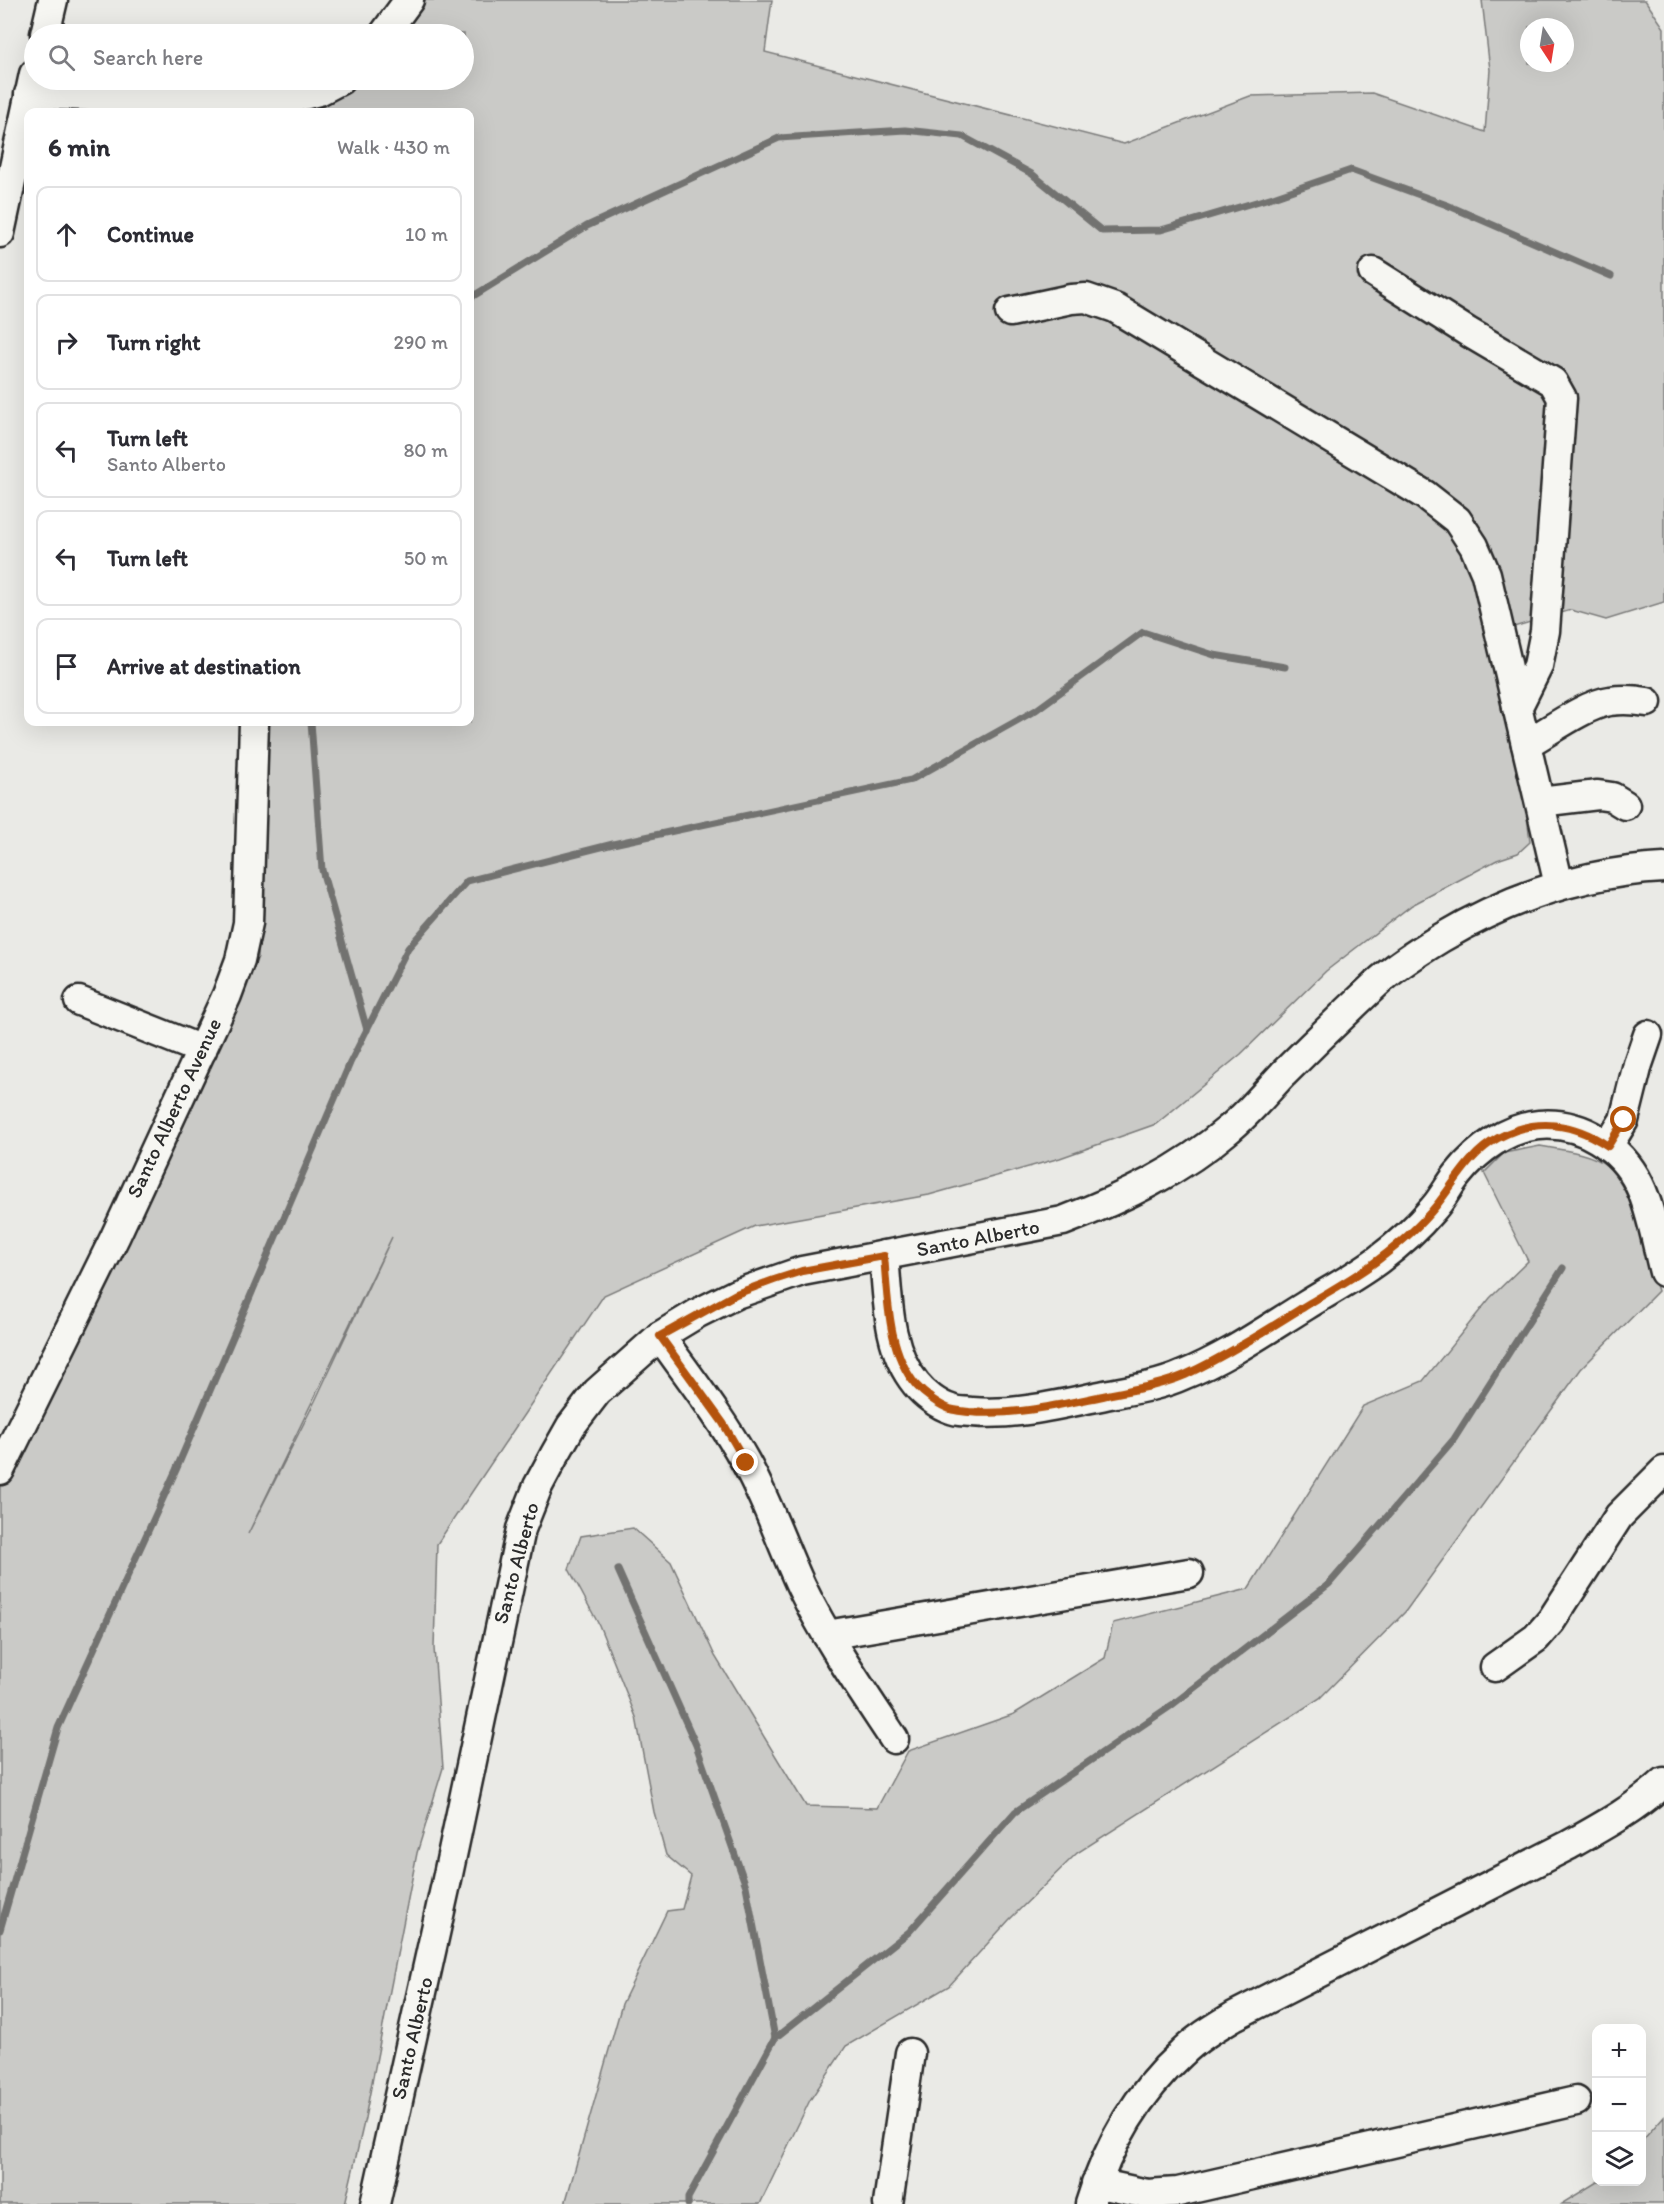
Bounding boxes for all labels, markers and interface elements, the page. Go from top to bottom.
north arrow [1520,18,1574,72]
search box [24,24,474,90]
icon: search [45,41,78,74]
text: Search here [93,44,203,71]
text: 6 min [48,131,110,163]
text: Walk · 430 m [337,135,450,159]
icon: ahead [50,218,83,251]
text: Continue [107,221,194,248]
text: 10 m [405,222,448,246]
icon: right [50,326,83,359]
text: Turn right [107,329,201,356]
text: 290 m [393,330,448,354]
text: Turn left [107,425,188,452]
icon: left [50,434,83,467]
text: 80 m [403,438,448,462]
text: Santo Alberto [107,452,226,476]
icon: left [50,542,83,575]
text: Turn left [107,545,188,572]
text: 50 m [404,546,448,570]
icon: arrive [50,650,83,683]
text: Arrive at destination [107,653,301,680]
street label: Santo Alberto Avenue [121,1014,226,1202]
route start [1610,1106,1636,1132]
street label: Santo Alberto [914,1213,1042,1262]
route end [732,1449,758,1475]
street label: Santo Alberto [487,1499,544,1626]
street label: Santo Alberto [385,1974,438,2102]
map controls [1592,2024,1646,2186]
button: + [1592,2024,1646,2078]
button: − [1592,2078,1646,2132]
button: layers [1592,2132,1646,2186]

